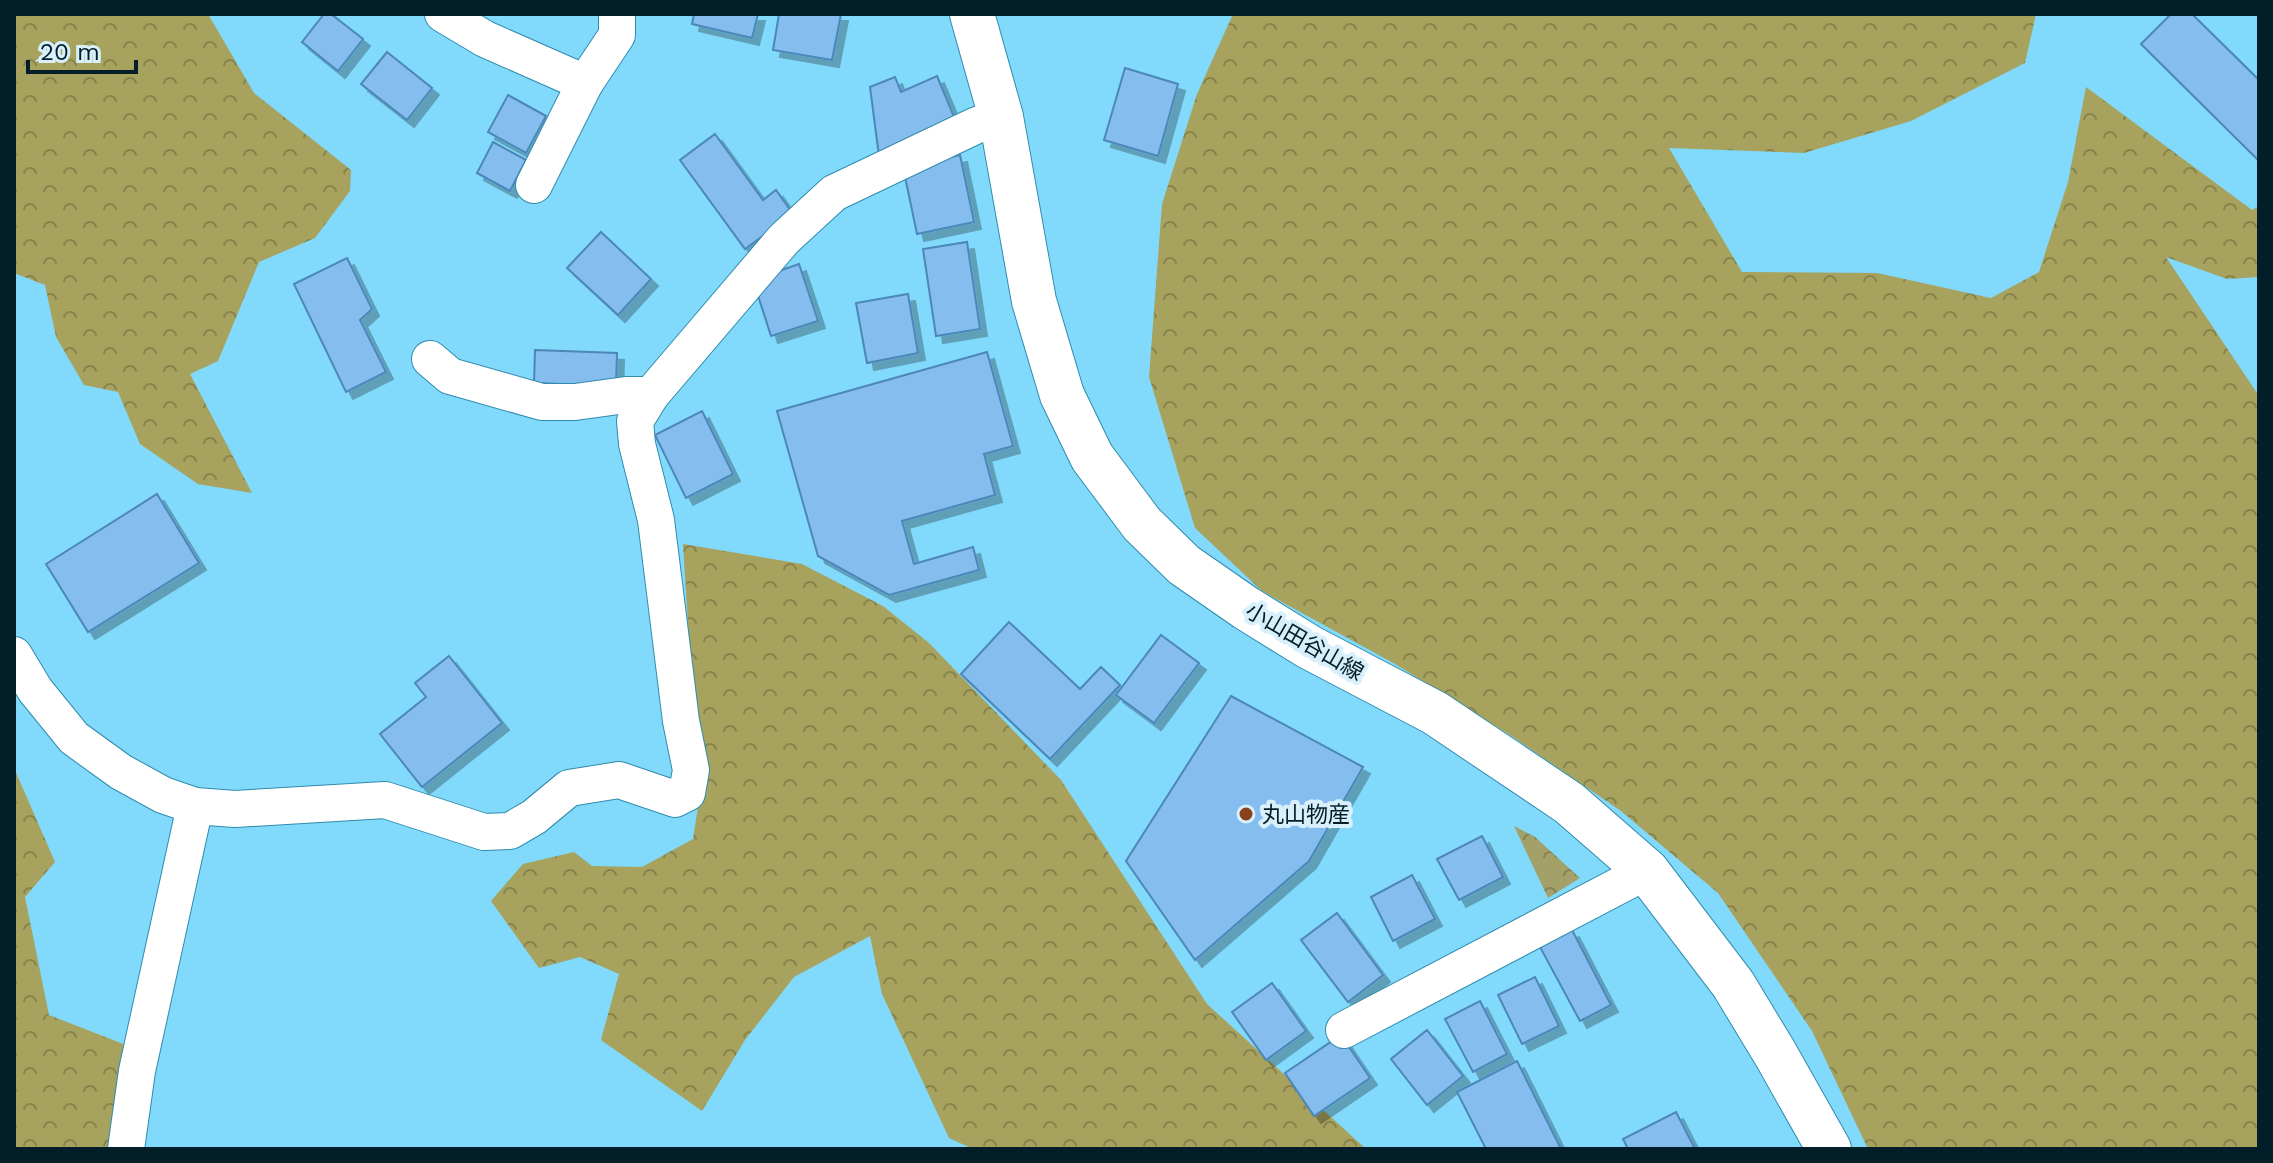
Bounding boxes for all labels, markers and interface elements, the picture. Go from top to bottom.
scale bar [28,24,136,74]
text: 20 m [40,38,100,66]
street label: 小山田谷山線 [1241,598,1368,685]
place label: 丸山物産 [1262,802,1350,827]
marker: 丸山物産 [1237,805,1255,823]

